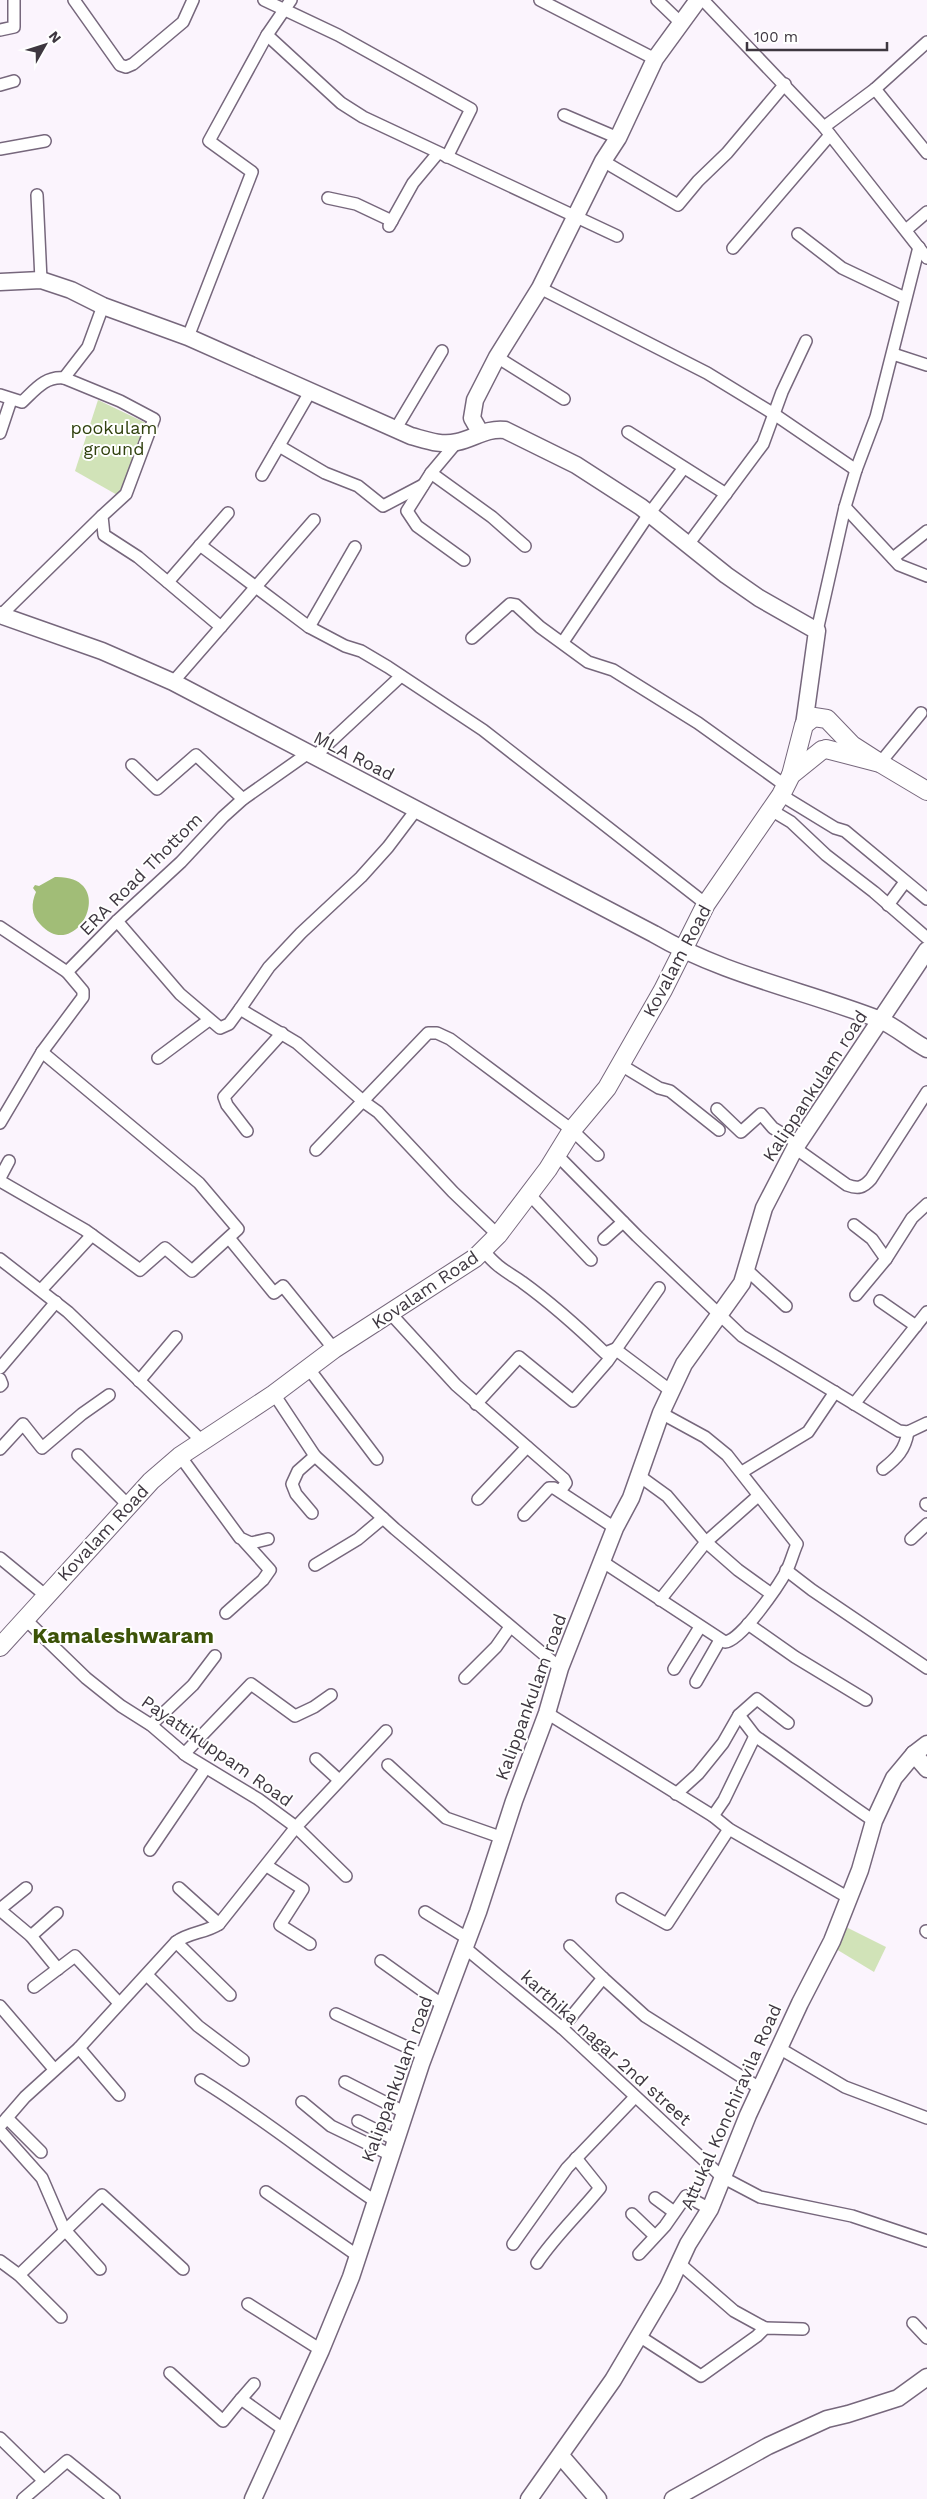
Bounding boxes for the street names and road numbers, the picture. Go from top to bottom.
street label: MLA Road [311,726,398,785]
street label: ERA Road Thottom [75,808,206,939]
street label: Kovalam Road [638,901,715,1020]
street label: Kalippankulam road [758,1006,871,1165]
street label: Kovalam Road [367,1246,482,1333]
street label: Kovalam Road [53,1480,153,1585]
street label: Kalippankulam road [491,1611,570,1783]
street label: Payattikuppam Road [138,1690,297,1811]
street label: karthika nagar 2nd street [517,1966,696,2130]
street label: Kalippankulam road [357,1993,436,2165]
street label: Attukal Konchiravila Road [676,2001,785,2213]

